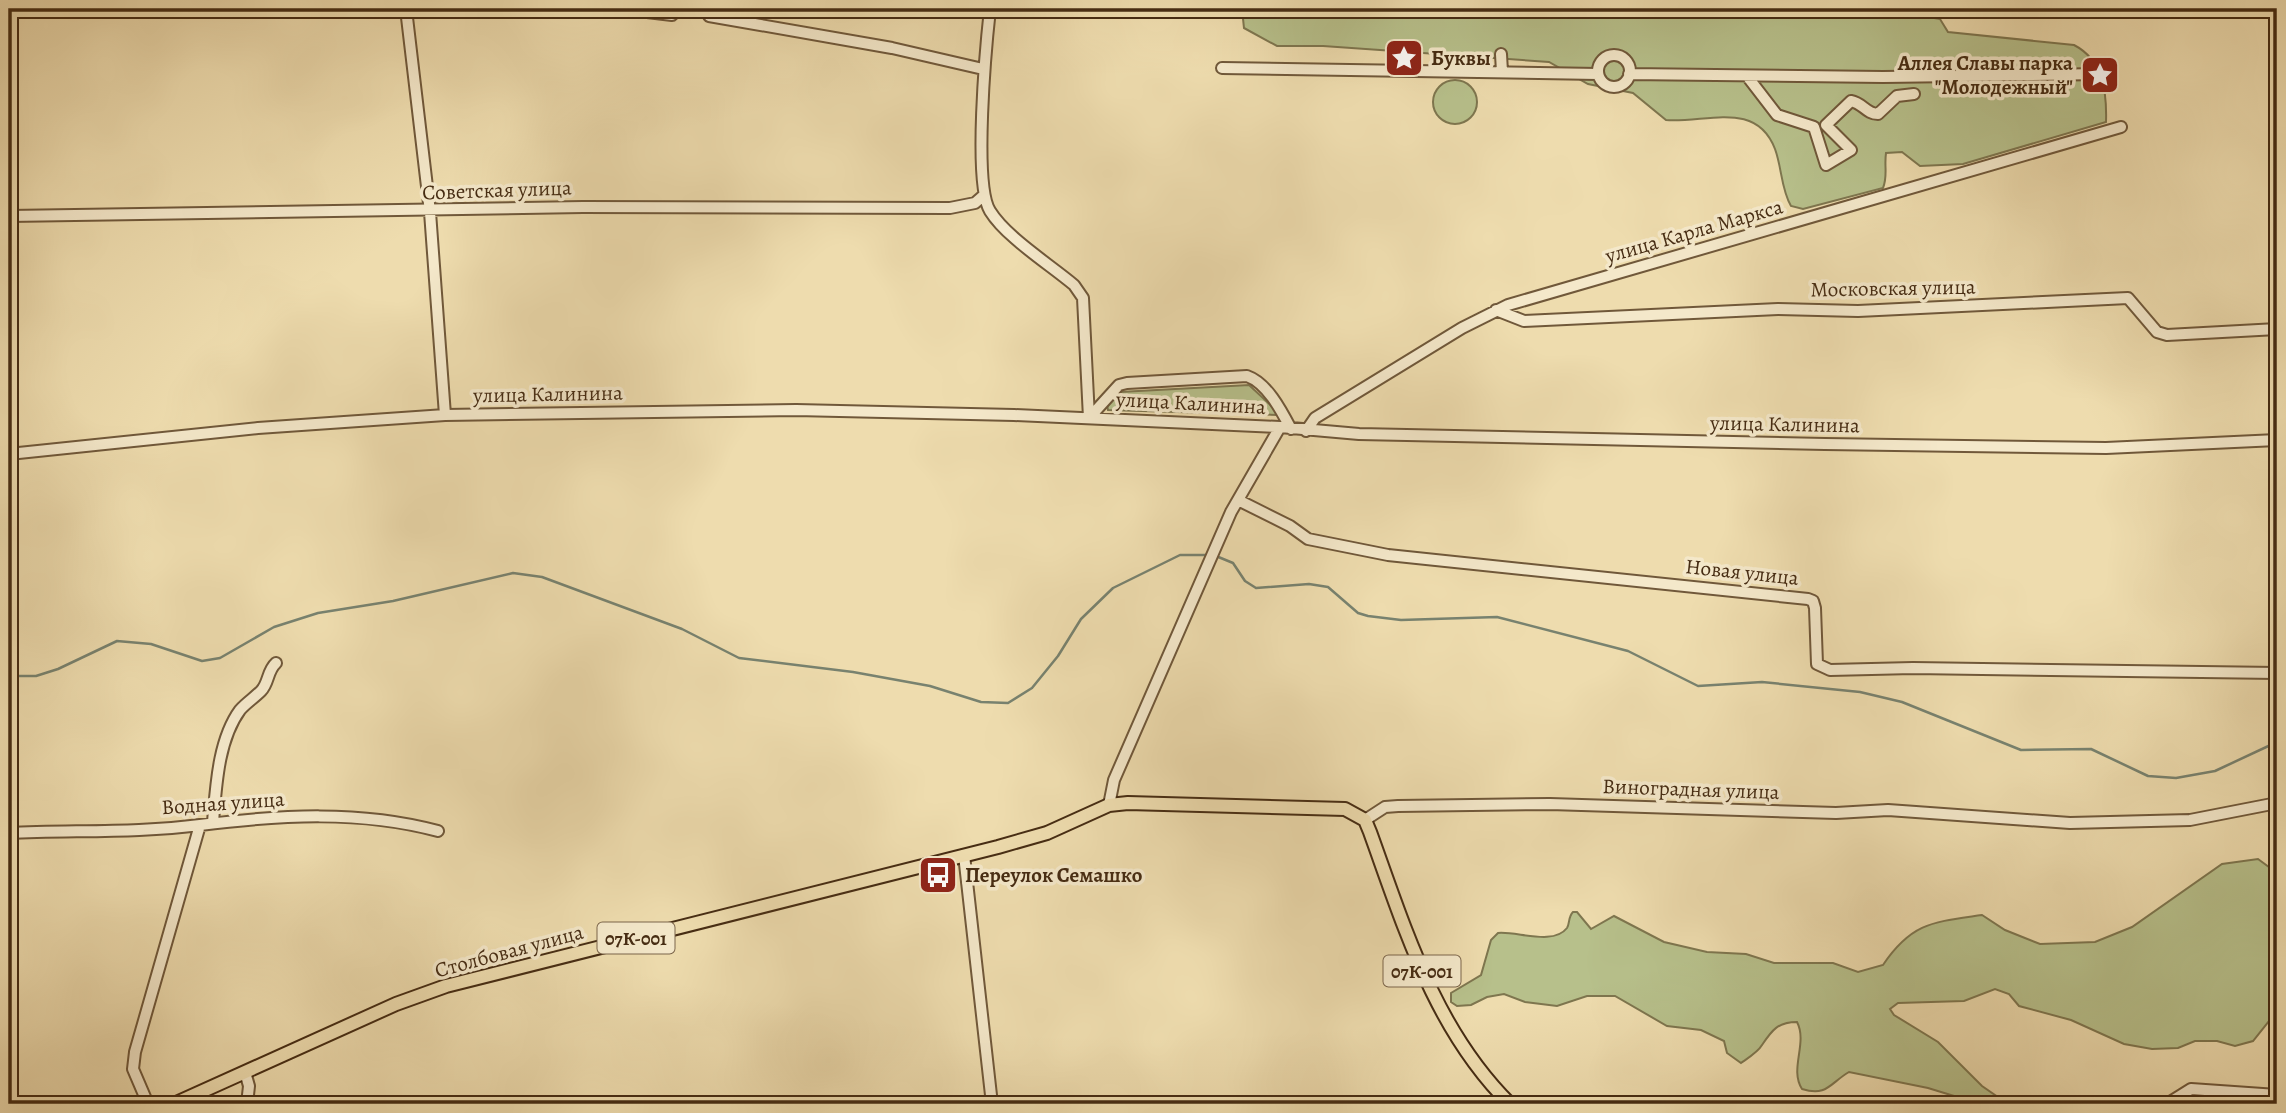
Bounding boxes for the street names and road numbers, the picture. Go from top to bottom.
street label: Советская улица [422,173,572,207]
street label: улица Карла Маркса [1601,192,1786,270]
street label: Московская улица [1810,273,1976,303]
street label: улица Калинина [472,379,623,409]
street label: улица Калинина [1114,385,1267,421]
street label: улица Калинина [1709,409,1860,439]
street label: Новая улица [1684,552,1800,592]
street label: Виноградная улица [1602,772,1780,806]
street label: Водная улица [161,785,286,821]
street label: Столбовая улица [432,918,587,984]
road number: 07К-001 [598,922,674,954]
road number: 07К-001 [1384,956,1460,987]

